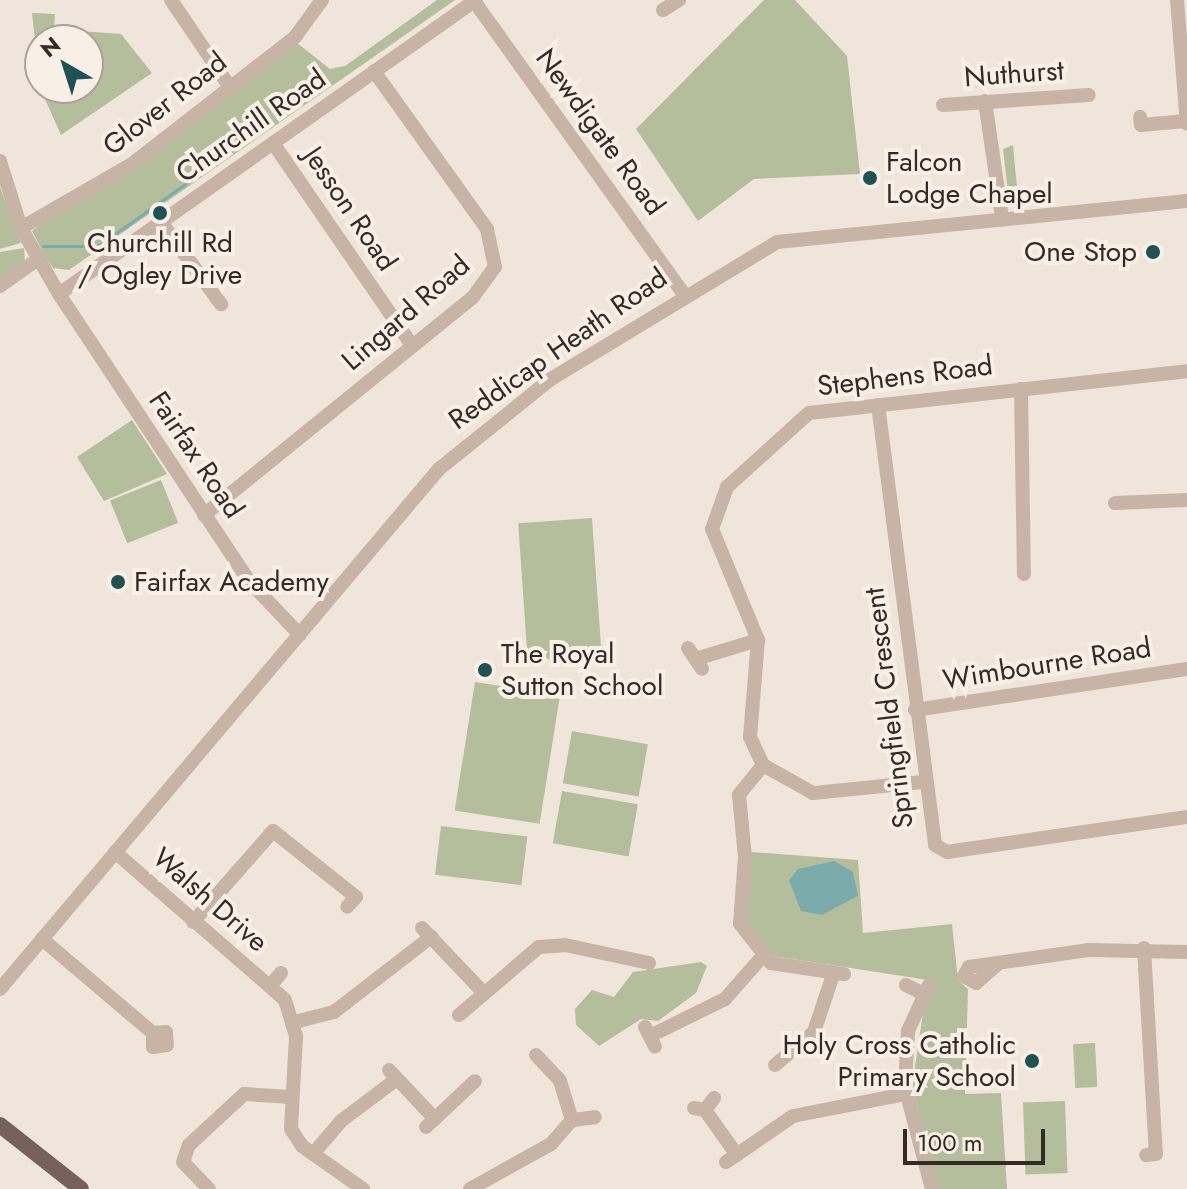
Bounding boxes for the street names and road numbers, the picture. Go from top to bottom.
street label: Newdigate Road [528,42,672,222]
street label: Glover Road [96,45,234,163]
street label: Nuthurst [963,54,1065,94]
street label: Churchill Road [170,62,332,190]
street label: Jesson Road [296,141,404,277]
street label: Lingard Road [335,248,477,378]
street label: Reddicap Heath Road [442,261,674,437]
street label: Stephens Road [815,349,995,403]
street label: Fairfax Road [141,385,251,525]
street label: Springfield Crescent [858,586,920,830]
street label: Wimbourne Road [941,631,1153,697]
street label: Walsh Drive [146,841,274,959]

